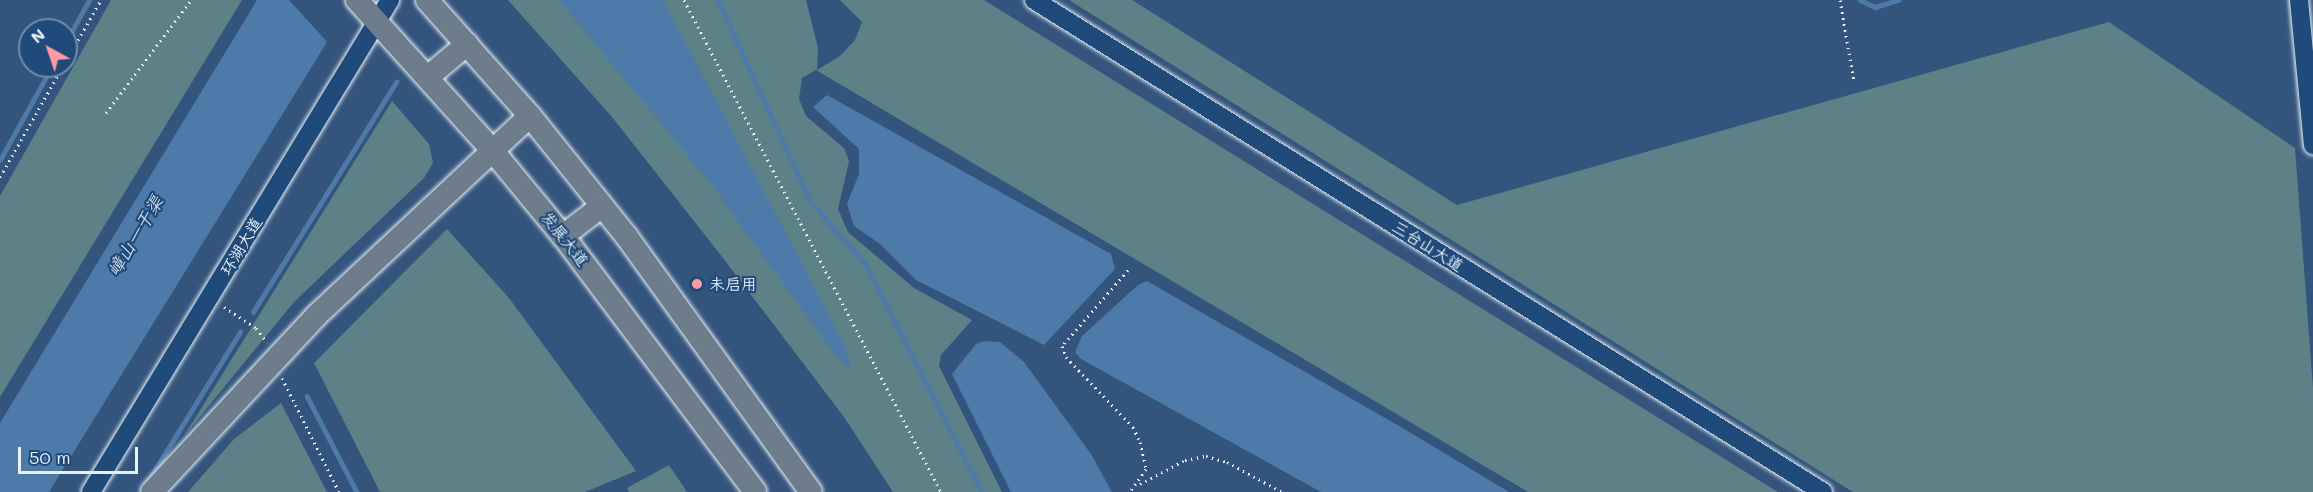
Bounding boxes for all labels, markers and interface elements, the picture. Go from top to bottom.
north arrow [18,18,78,78]
text: N [26,23,49,47]
water label: 嶂山一干渠 [103,192,167,280]
street label: 发展大道 [537,208,593,270]
street label: 环湖大道 [216,214,266,278]
street label: 三台山大道 [1389,217,1467,275]
place label: 未启用 [709,274,757,294]
marker: 未启用 [690,277,704,291]
scale bar [21,435,141,473]
text: 50 m [29,445,71,469]

